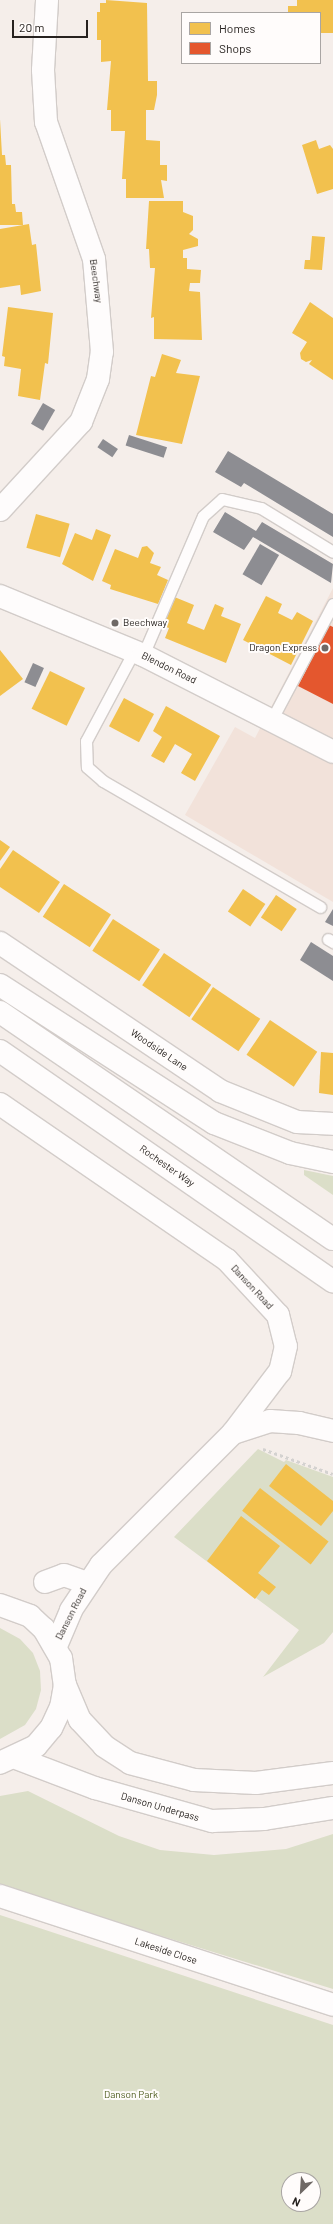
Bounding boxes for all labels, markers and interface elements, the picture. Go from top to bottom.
scale bar [14,12,90,38]
legend [181,12,321,64]
text: 20 m [19,20,45,34]
text: Homes [219,21,255,35]
text: Shops [219,41,251,55]
street label: Beechway [87,258,105,304]
place label: Beechway [123,617,167,629]
marker: Beechway [110,618,120,628]
place label: Dragon Express [249,642,317,654]
marker: Dragon Express [320,643,330,653]
street label: Blendon Road [140,650,198,686]
street label: Woodside Lane [128,1027,190,1073]
street label: Rochester Way [137,1143,197,1189]
street label: Danson Road [228,1262,276,1312]
street label: Danson Road [53,1586,89,1642]
street label: Danson Underpass [120,1790,200,1824]
street label: Lakeside Close [133,1935,199,1967]
park label: Danson Park [104,2089,158,2101]
north arrow [281,2172,321,2212]
text: N [290,2195,302,2210]

